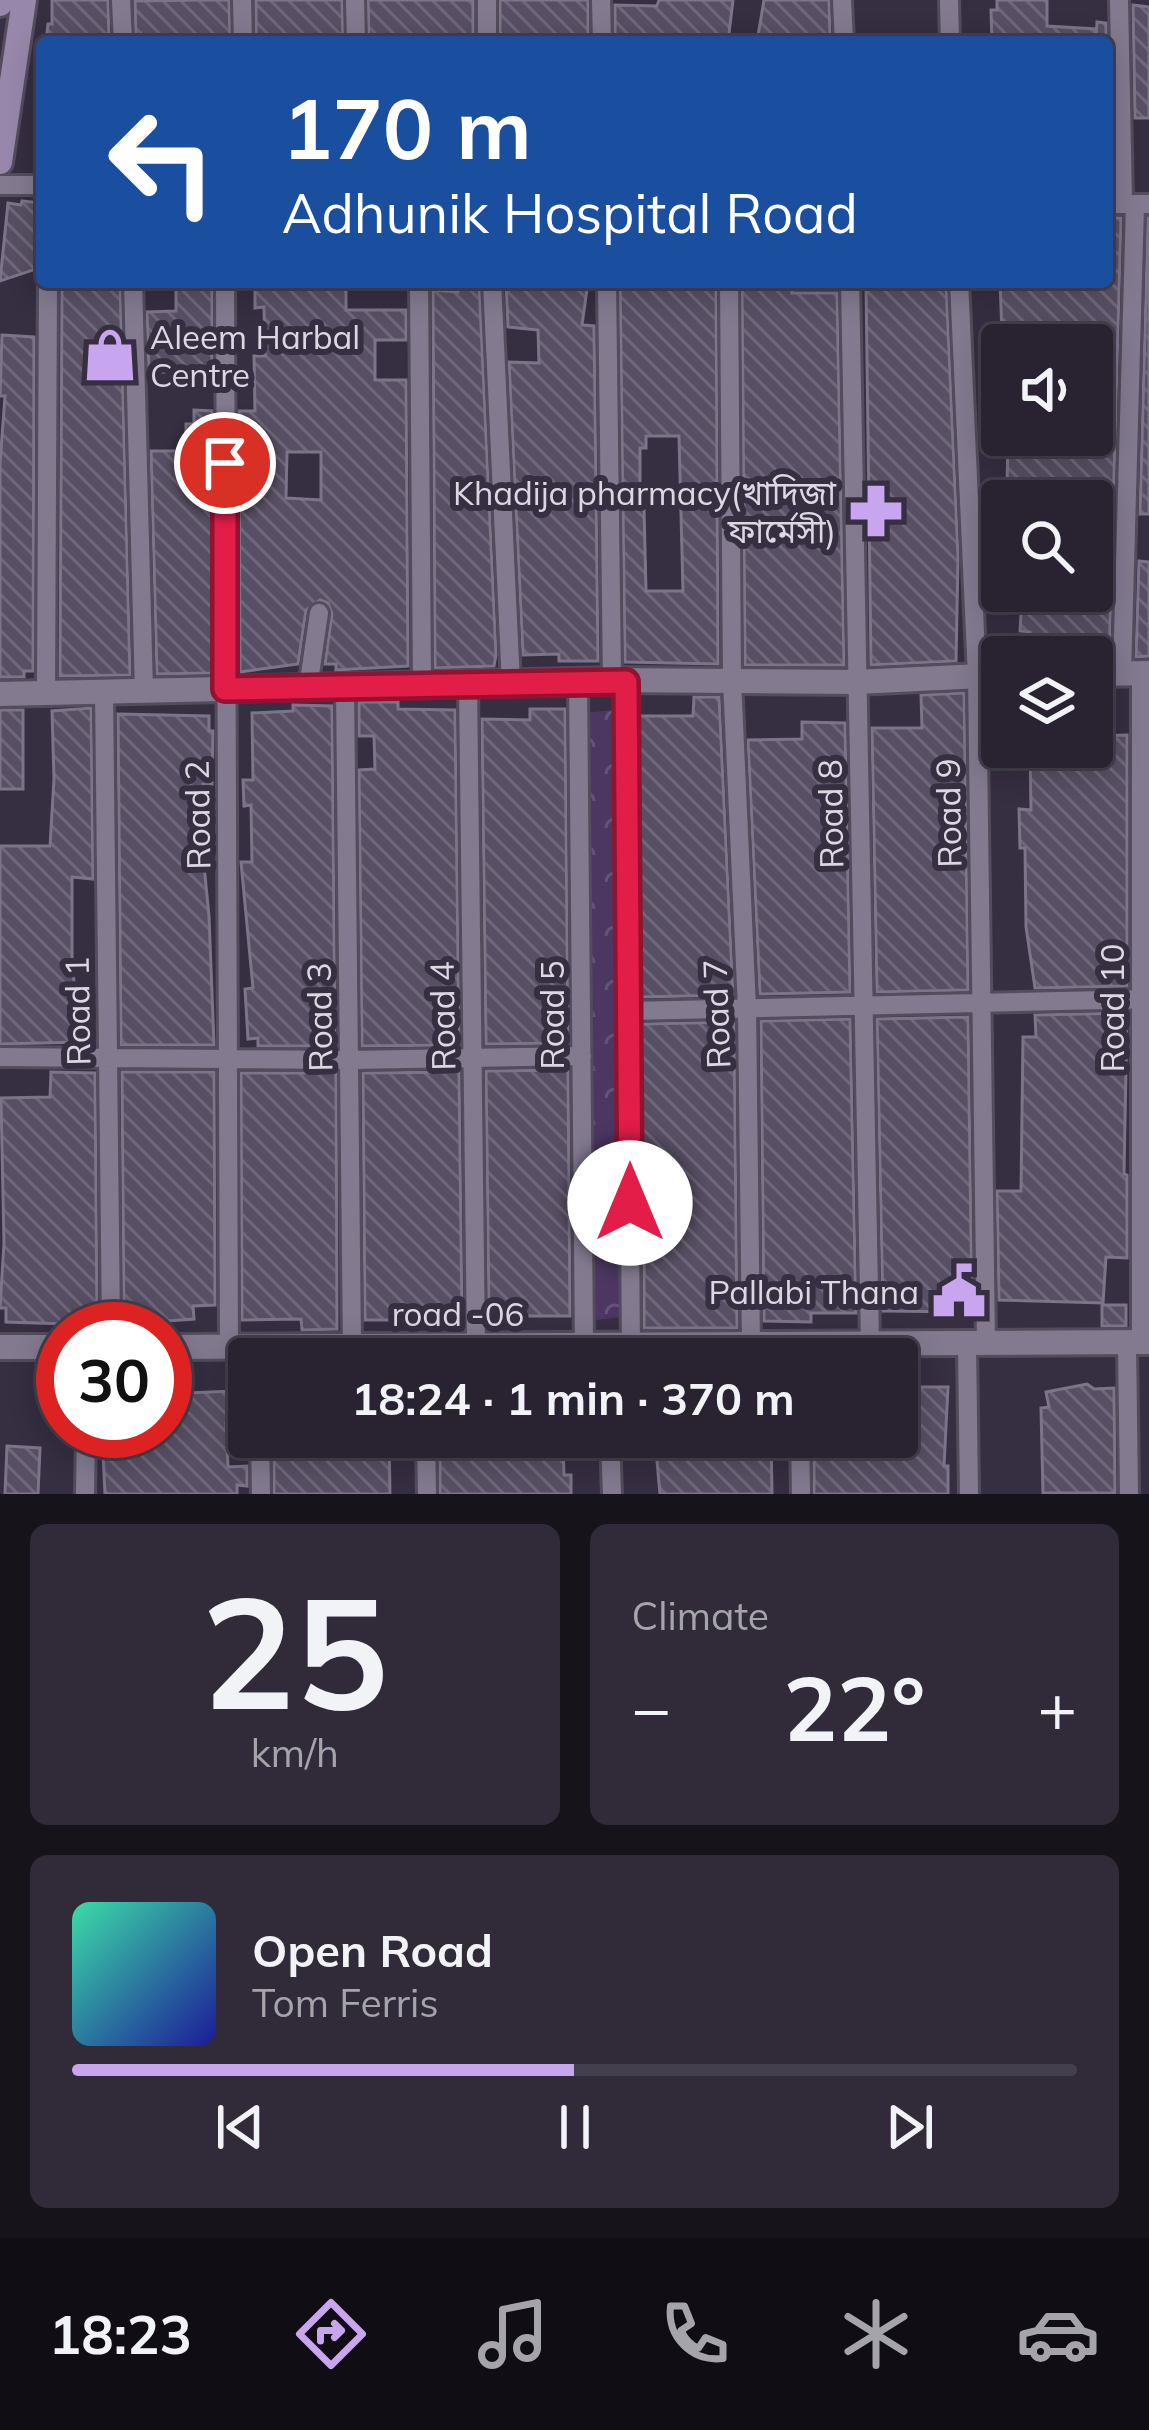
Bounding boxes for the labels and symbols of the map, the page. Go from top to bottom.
place label: Aleem Harbal Centre [150,316,360,395]
shop icon: Aleem Harbal Centre [81,326,139,384]
pin [174,412,276,514]
place label: Khadija pharmacy(খাদিজা ফার্মেসী) [453,472,837,551]
pharmacy icon: Khadija pharmacy(খাদিজা ফার্মেসী) [847,482,905,540]
street label: Road 9 [927,758,969,868]
street label: Road 8 [809,759,851,869]
street label: Road 2 [176,760,218,870]
street label: Road 10 [1091,943,1132,1073]
street label: Road 1 [56,956,98,1066]
street label: Road 7 [694,959,738,1069]
street label: Road 5 [531,960,572,1070]
street label: Road 4 [421,961,463,1071]
street label: Road 3 [298,962,340,1072]
position arrow [567,1140,693,1266]
public building icon: Pallabi Thana [930,1262,988,1320]
place label: Pallabi Thana [709,1271,919,1312]
street label: road -06 [392,1293,524,1334]
speed limit sign: 30 [36,1302,192,1458]

